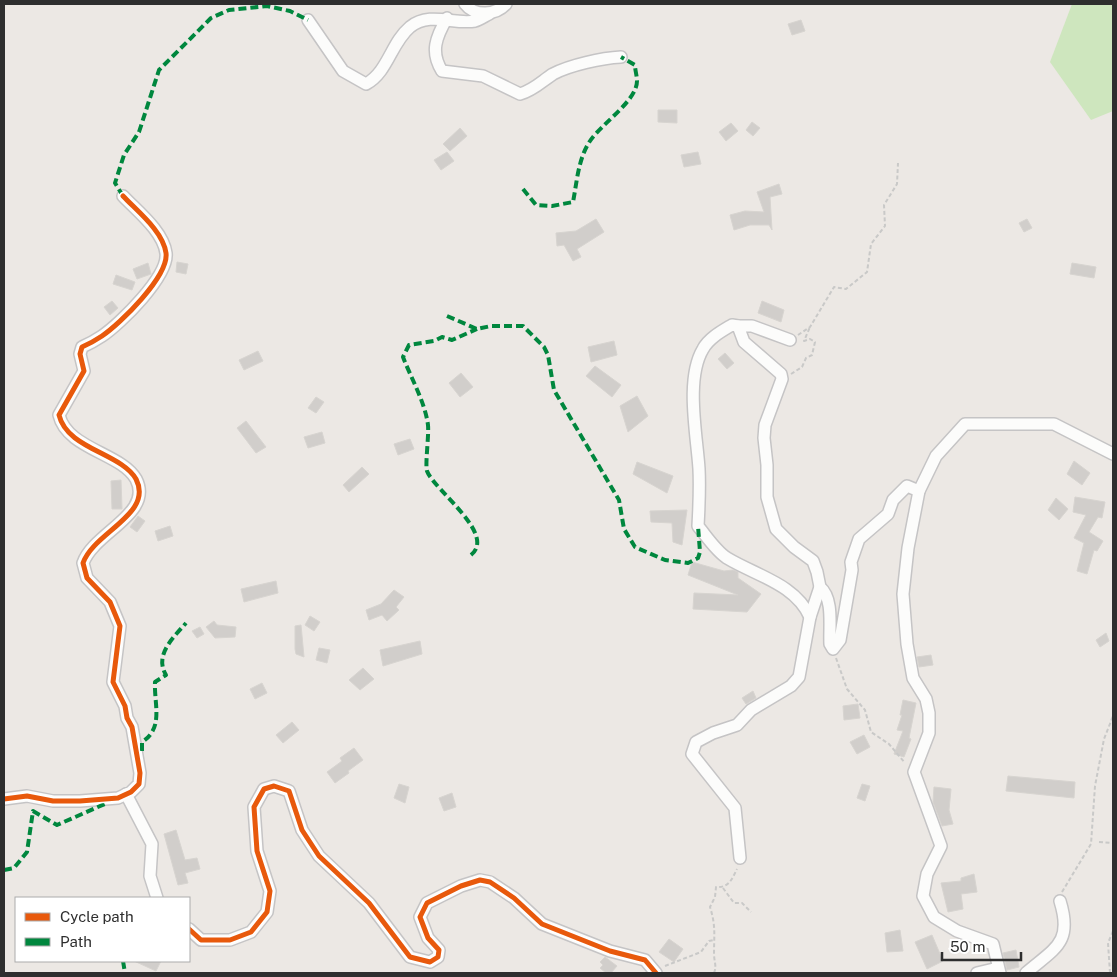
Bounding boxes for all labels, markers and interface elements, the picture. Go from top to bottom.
legend [15,897,190,962]
text: Cycle path [60,908,134,925]
scale bar [942,930,1021,962]
text: Path [60,933,92,950]
text: 50 m [950,938,985,955]

